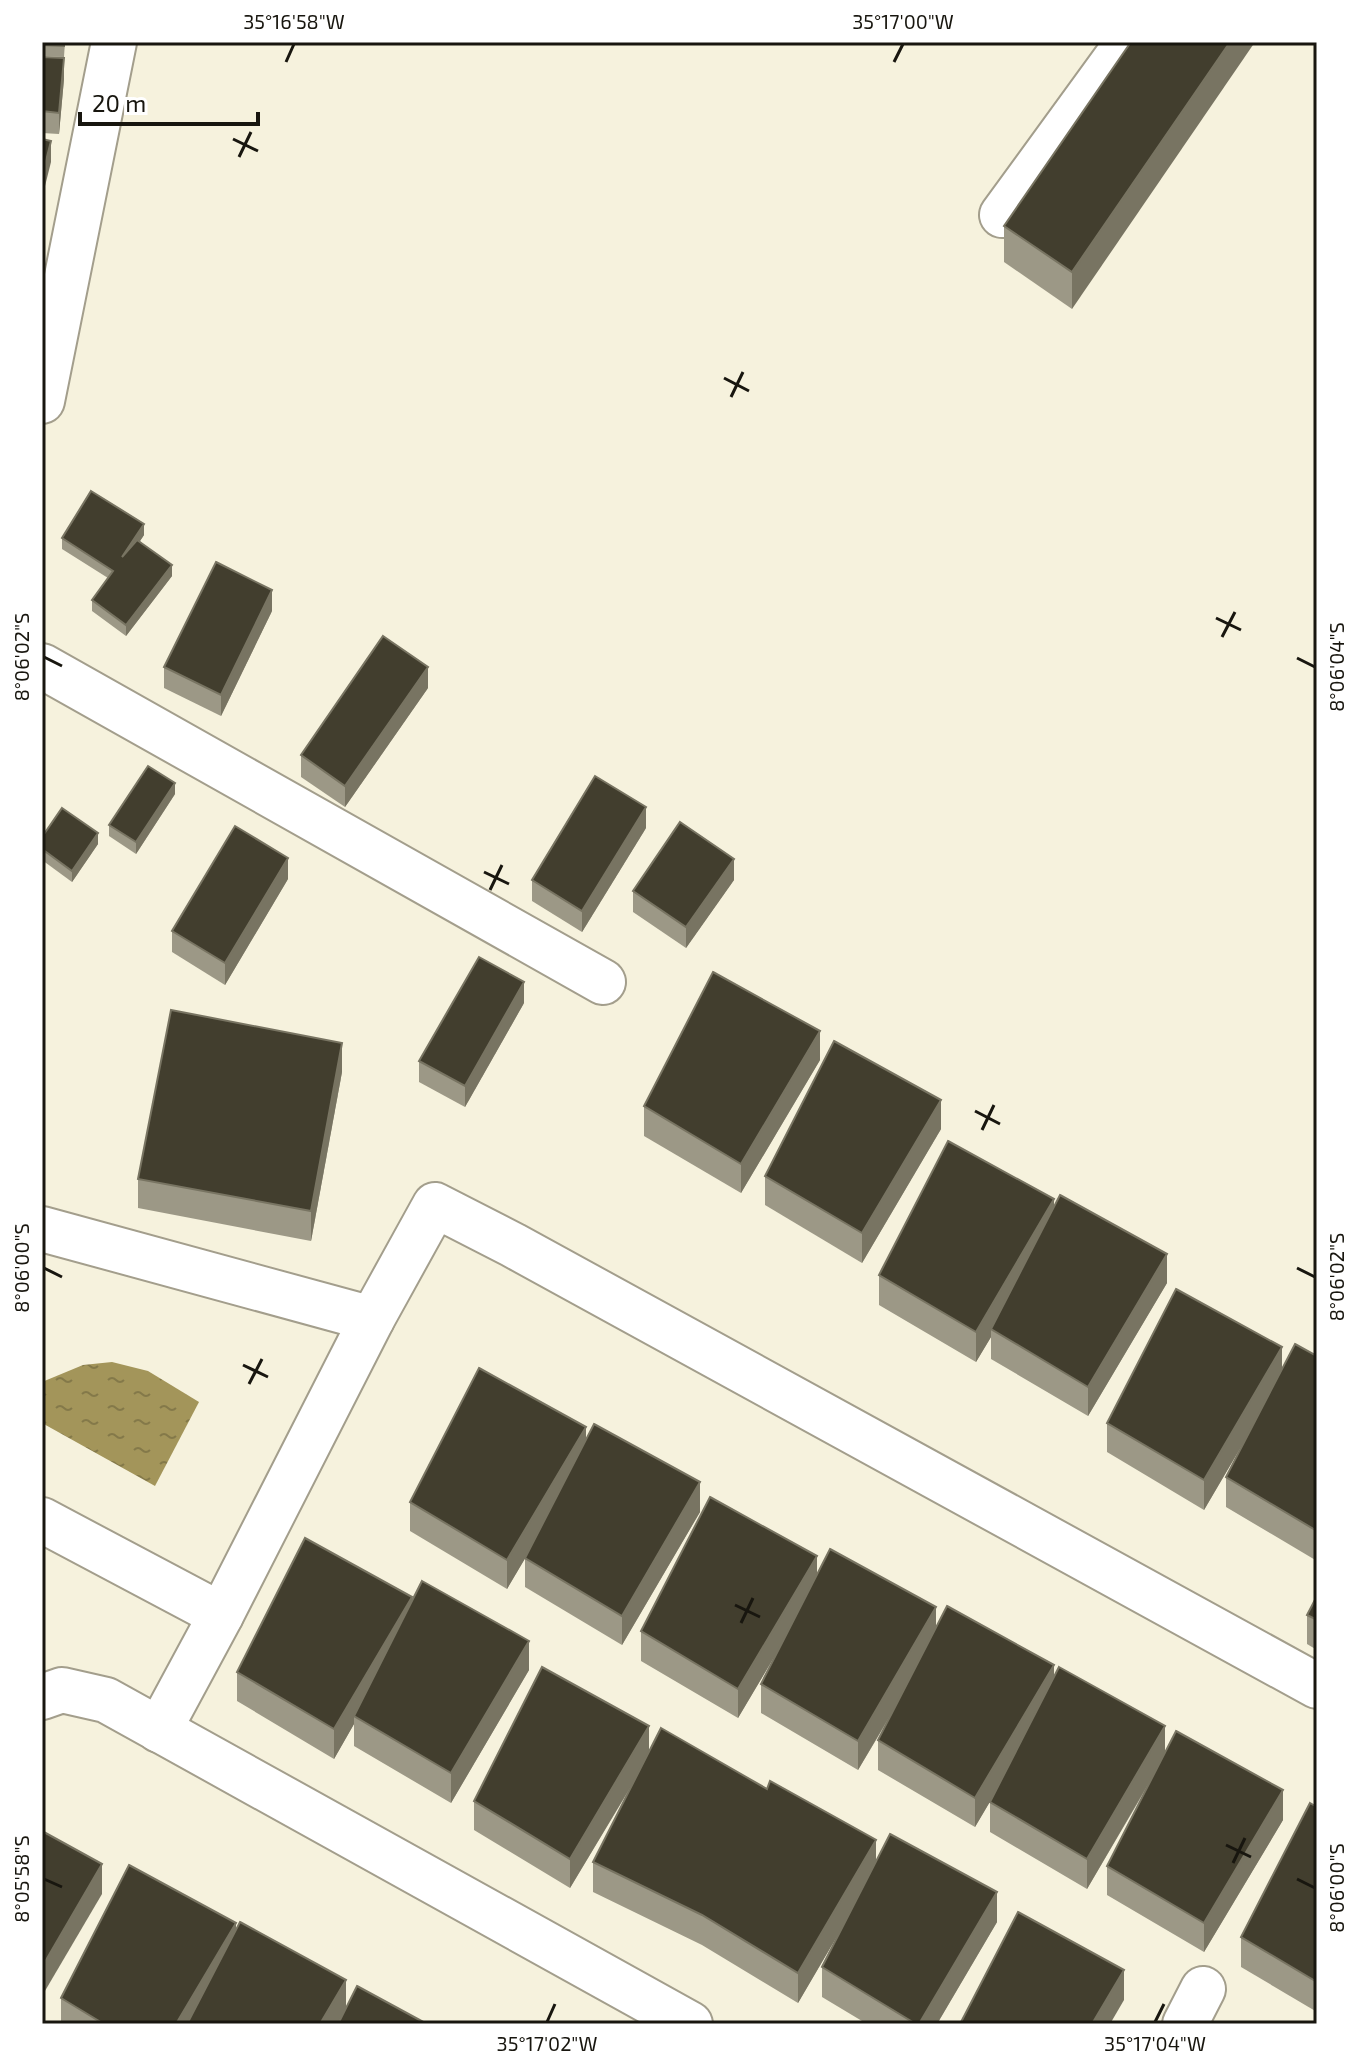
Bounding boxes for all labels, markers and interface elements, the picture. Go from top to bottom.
text: 35°16'58"W [243,9,345,33]
text: 35°17'00"W [852,9,954,33]
scale bar [80,76,258,126]
text: 20 m [92,88,146,117]
text: 8°06'02"S [9,613,33,701]
text: 8°06'04"S [1324,622,1348,712]
text: 8°06'00"S [9,1223,33,1313]
text: 8°06'02"S [1324,1233,1348,1321]
text: 8°05'58"S [9,1835,33,1923]
text: 8°06'00"S [1324,1843,1348,1933]
text: 35°17'02"W [497,2031,597,2055]
text: 35°17'04"W [1104,2031,1206,2055]

